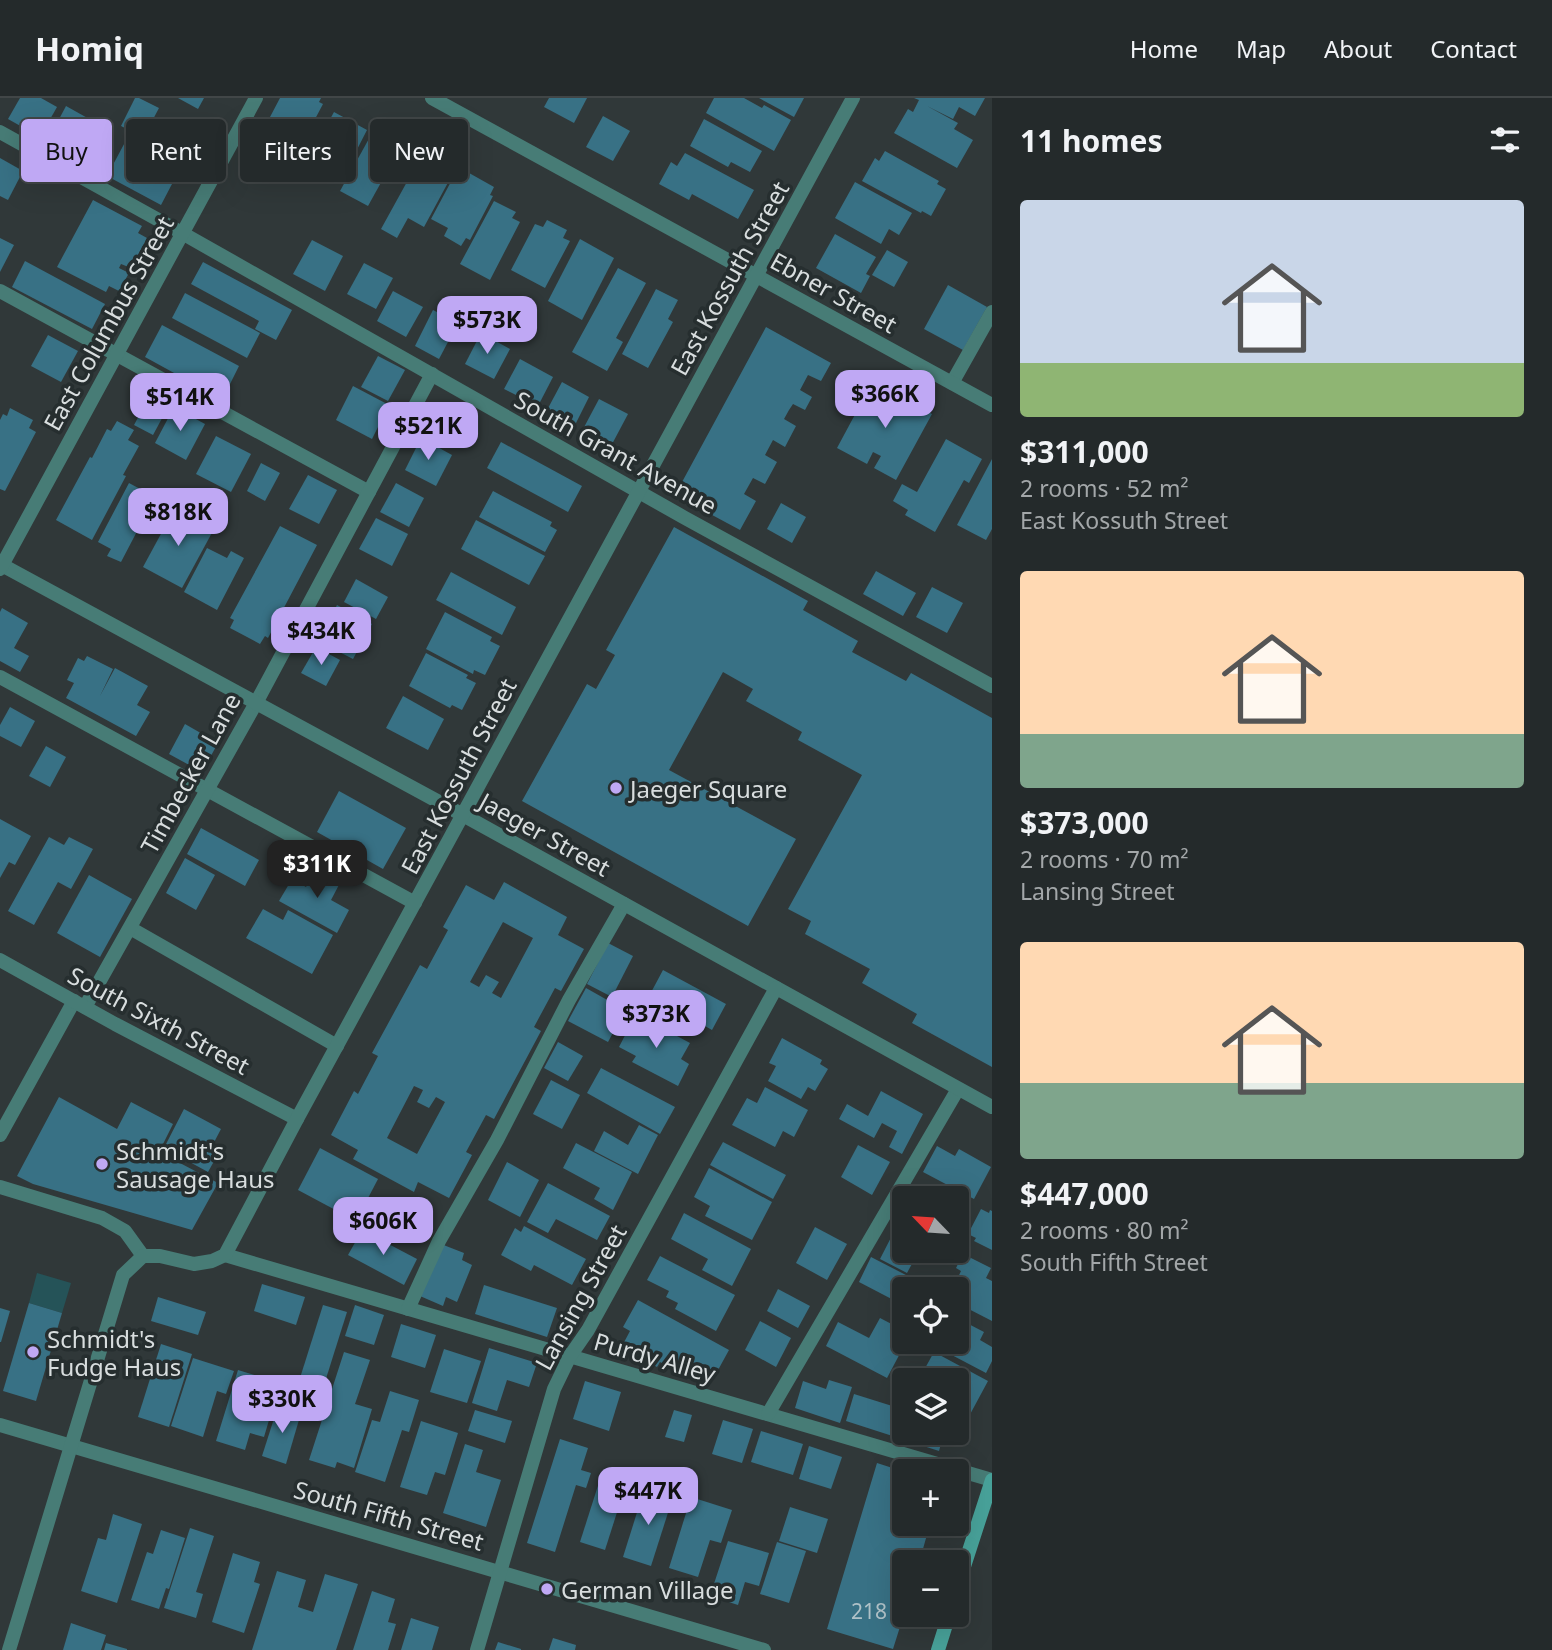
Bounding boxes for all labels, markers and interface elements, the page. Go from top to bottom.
text: Homiq [35,26,144,71]
text: Home [1130,32,1198,65]
text: Map [1236,32,1286,65]
text: About [1324,32,1392,65]
text: Contact [1430,32,1517,65]
chip: Buy [21,119,112,182]
chip: Rent [126,119,226,182]
chip: Filters [240,119,356,182]
chip: New [370,119,468,182]
text: 11 homes [1020,120,1163,161]
icon: filters [1486,121,1524,159]
street label: East Kossuth Street [662,175,796,381]
street label: East Columbus Street [35,209,181,436]
street label: Ebner Street [765,244,903,340]
icon: home [1209,245,1335,371]
pin: $573K [438,296,536,356]
text: $573K [453,303,521,335]
pin: $366K [836,370,934,430]
pin: $514K [131,374,229,433]
text: $366K [851,377,919,409]
text: $514K [146,380,214,412]
street label: South Grant Avenue [509,383,723,521]
pin: $521K [379,402,477,462]
text: $521K [394,409,462,441]
text: $311,000 [1020,431,1149,472]
text: 2 rooms · 52 m² [1020,472,1189,504]
pin: $818K [129,489,227,548]
text: $818K [144,495,212,527]
text: East Kossuth Street [1020,504,1228,536]
pin: $434K [272,608,370,667]
text: $434K [287,614,355,646]
icon: home [1209,616,1335,742]
street label: East Kossuth Street [392,672,524,880]
street label: Timbecker Lane [132,687,248,859]
place label: Jaeger Square [628,772,787,805]
marker: Jaeger Square [608,780,624,796]
street label: Jaeger Street [472,783,617,884]
text: $373,000 [1020,802,1149,843]
pin: $311K [268,840,366,900]
text: 2 rooms · 70 m² [1020,843,1189,875]
text: $311K [283,847,351,879]
text: Lansing Street [1020,875,1175,907]
street label: South Sixth Street [62,958,256,1082]
icon: home [1209,987,1335,1113]
pin: $373K [607,990,705,1050]
text: $373K [622,997,690,1029]
place label: Schmidt's Sausage Haus [116,1134,275,1195]
marker: Schmidt's Sausage Haus [94,1156,110,1172]
text: $447,000 [1020,1173,1149,1214]
north arrow [892,1186,970,1264]
map controls [892,1186,969,1627]
pin: $606K [334,1198,432,1257]
text: $606K [349,1204,417,1236]
text: 2 rooms · 80 m² [1020,1214,1189,1246]
street label: Lansing Street [526,1218,634,1376]
text: South Fifth Street [1020,1246,1208,1278]
button: locate [892,1277,969,1354]
place label: Schmidt's Fudge Haus [47,1322,181,1383]
street label: Purdy Alley [590,1324,720,1390]
marker: Schmidt's Fudge Haus [25,1344,41,1360]
button: layers [892,1368,969,1445]
pin: $330K [233,1376,331,1435]
text: $330K [248,1382,316,1414]
button: + [892,1459,969,1536]
pin: $447K [599,1468,697,1527]
street label: South Fifth Street [290,1472,488,1558]
text: $447K [614,1474,682,1506]
button: − [892,1550,969,1627]
place label: German Village [561,1573,734,1606]
marker: German Village [539,1581,555,1597]
house number: 218 [851,1597,887,1625]

